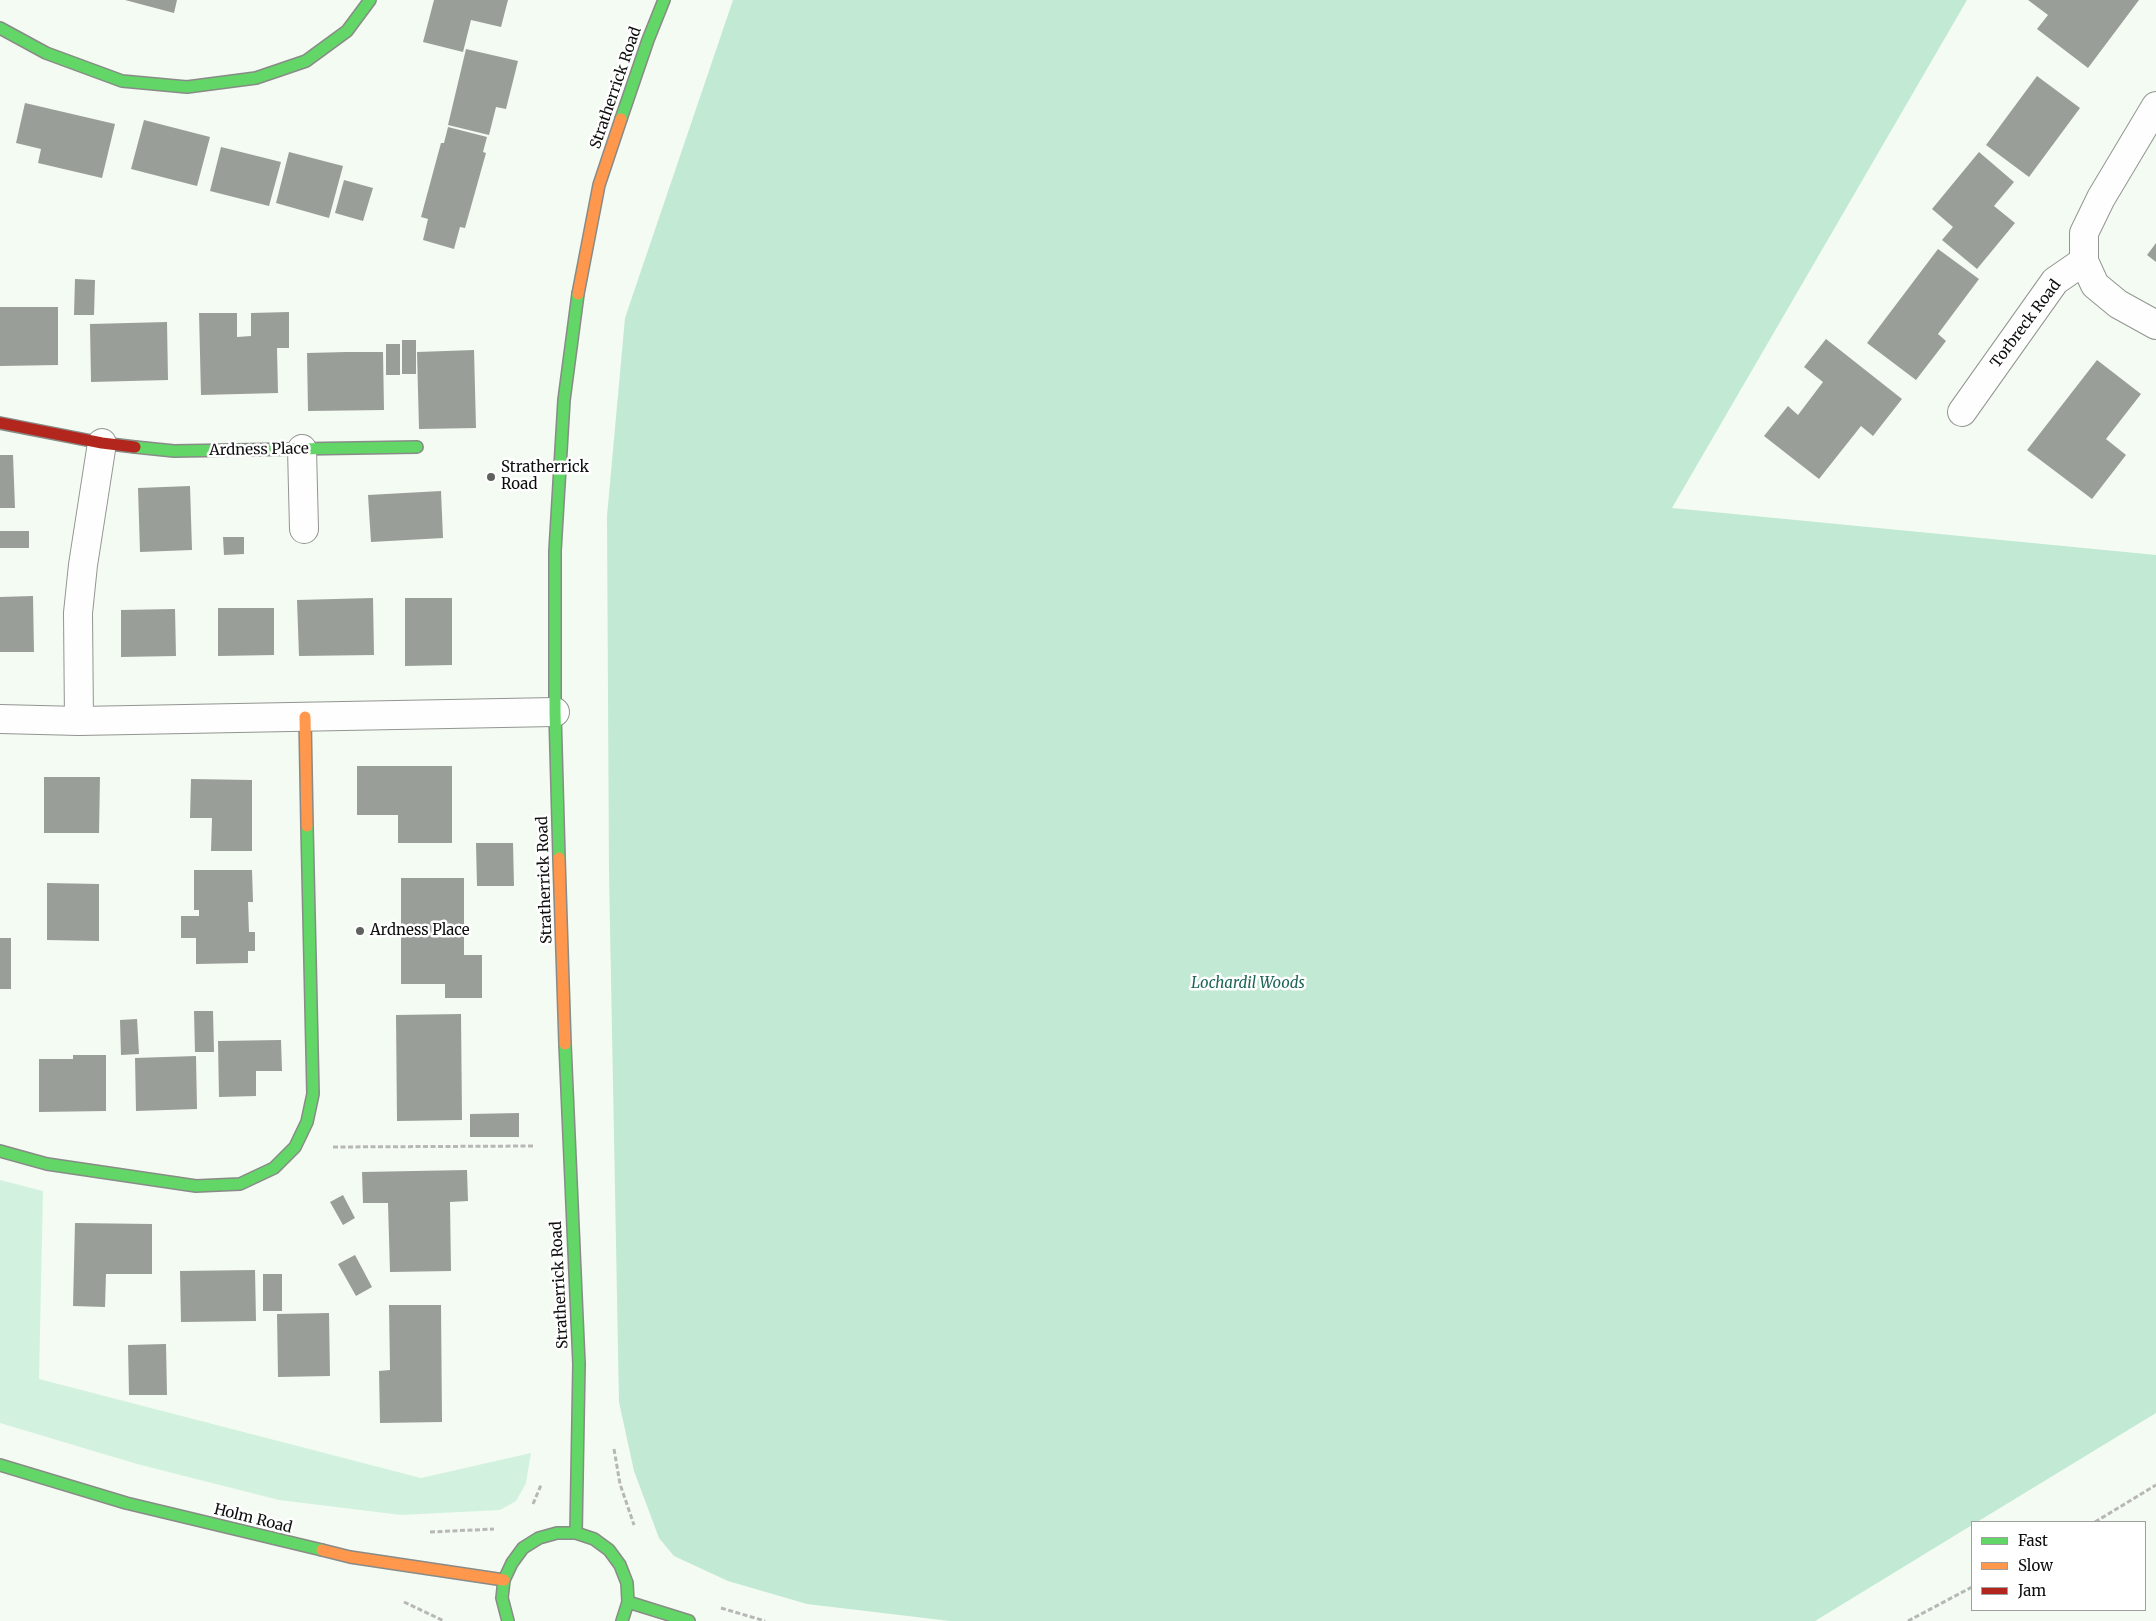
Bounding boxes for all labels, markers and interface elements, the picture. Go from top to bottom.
street label: Stratherrick Road [587,25,645,151]
street label: Torbreck Road [1987,277,2065,371]
street label: Ardness Place [209,440,309,460]
place label: Stratherrick Road [501,459,589,494]
marker: Stratherrick Road [485,471,497,483]
street label: Stratherrick Road [534,816,556,944]
place label: Ardness Place [370,922,470,940]
marker: Ardness Place [354,925,366,937]
park label: Lochardil Woods [1191,975,1305,993]
street label: Stratherrick Road [548,1221,572,1349]
street label: Holm Road [212,1501,294,1537]
legend [1971,1521,2146,1611]
text: Fast [2018,1531,2048,1550]
text: Slow [2018,1556,2053,1575]
text: Jam [2018,1581,2046,1600]

